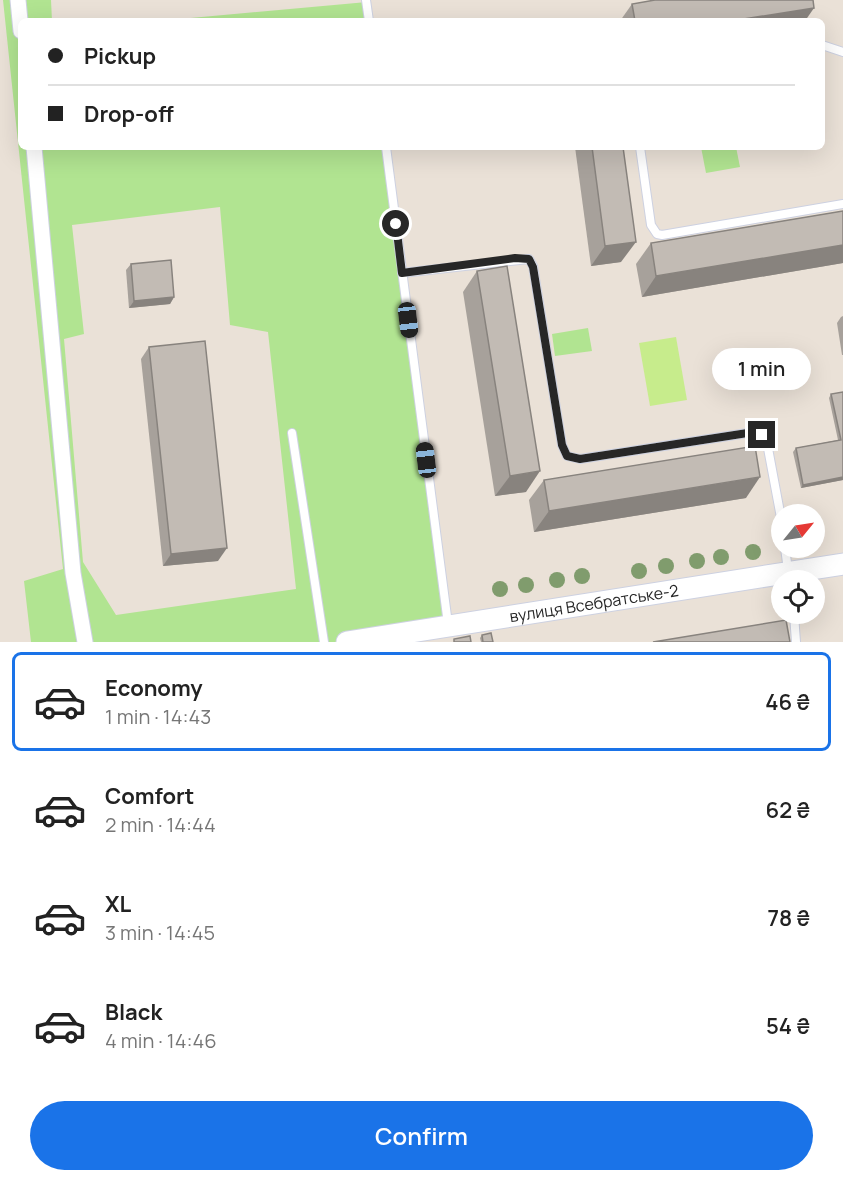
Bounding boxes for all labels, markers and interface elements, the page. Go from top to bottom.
text: Pickup [84,41,156,71]
text: Drop-off [84,99,174,129]
route start [382,210,409,237]
car [397,301,419,339]
callout: 1 min [712,348,812,390]
text: 1 min [738,355,785,382]
route end [748,421,775,448]
car [415,441,437,479]
north arrow [771,504,825,558]
map controls [771,504,825,624]
button: locate [771,570,825,624]
street label: вулиця Всебратське-2 [508,579,680,627]
text: Economy [105,673,203,703]
icon: car [33,675,87,729]
text: 46 ₴ [765,687,810,717]
text: 1 min · 14:43 [105,703,211,730]
text: Comfort [105,781,194,811]
icon: car [33,783,87,837]
text: 62 ₴ [766,795,810,825]
text: 2 min · 14:44 [105,811,216,838]
text: XL [105,889,131,919]
icon: car [33,891,87,945]
text: 78 ₴ [767,903,810,933]
text: 3 min · 14:45 [105,919,215,946]
text: Black [105,997,162,1027]
icon: car [33,999,87,1053]
text: 54 ₴ [766,1011,810,1041]
text: 4 min · 14:46 [105,1027,217,1054]
button: Confirm [30,1101,813,1170]

